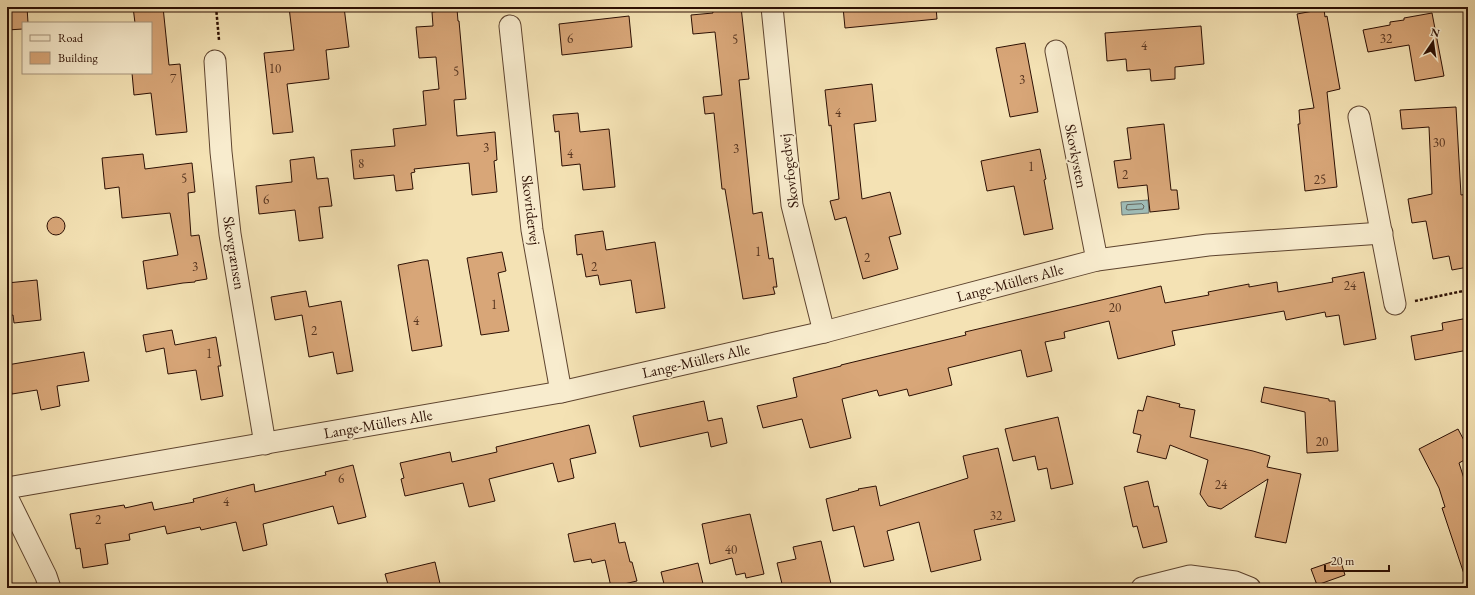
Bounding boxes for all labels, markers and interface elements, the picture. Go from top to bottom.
legend [22,22,152,74]
north arrow [1413,22,1453,62]
text: N [1429,24,1441,40]
text: Road [58,30,84,46]
house number: 6 [567,30,573,47]
house number: 32 [1380,30,1393,47]
house number: 5 [732,31,738,48]
house number: 4 [1141,37,1148,54]
text: Building [58,50,99,66]
house number: 10 [269,60,281,77]
house number: 5 [453,63,459,80]
house number: 7 [170,70,177,87]
house number: 3 [1019,71,1025,88]
house number: 4 [835,104,842,121]
street label: Skovkysten [1061,122,1092,190]
street label: Skovfogedvej [775,133,802,209]
house number: 30 [1433,134,1445,151]
house number: 3 [483,139,489,156]
house number: 3 [733,140,739,157]
house number: 4 [567,145,574,162]
house number: 8 [358,155,364,172]
house number: 1 [1028,158,1034,175]
house number: 2 [1122,166,1129,183]
house number: 5 [181,170,187,187]
house number: 25 [1314,171,1326,188]
street label: Skovridervej [518,174,545,246]
house number: 6 [263,191,269,208]
street label: Skovgrænsen [219,215,250,291]
house number: 1 [755,243,761,260]
house number: 2 [864,249,871,266]
house number: 3 [192,258,198,275]
house number: 2 [591,258,598,275]
street label: Lange-Müllers Alle [954,259,1066,306]
house number: 24 [1344,277,1357,294]
house number: 1 [491,296,497,313]
house number: 20 [1109,299,1121,316]
house number: 4 [413,312,420,329]
house number: 2 [311,322,318,339]
street label: Lange-Müllers Alle [640,339,752,382]
house number: 1 [206,345,212,362]
street label: Lange-Müllers Alle [322,405,434,442]
house number: 20 [1316,433,1328,450]
house number: 6 [338,470,344,487]
house number: 24 [1215,476,1228,493]
house number: 4 [223,493,230,510]
house number: 32 [990,507,1003,524]
house number: 2 [95,511,102,528]
house number: 40 [725,541,737,558]
scale bar [1325,547,1389,573]
text: 20 m [1331,553,1355,569]

